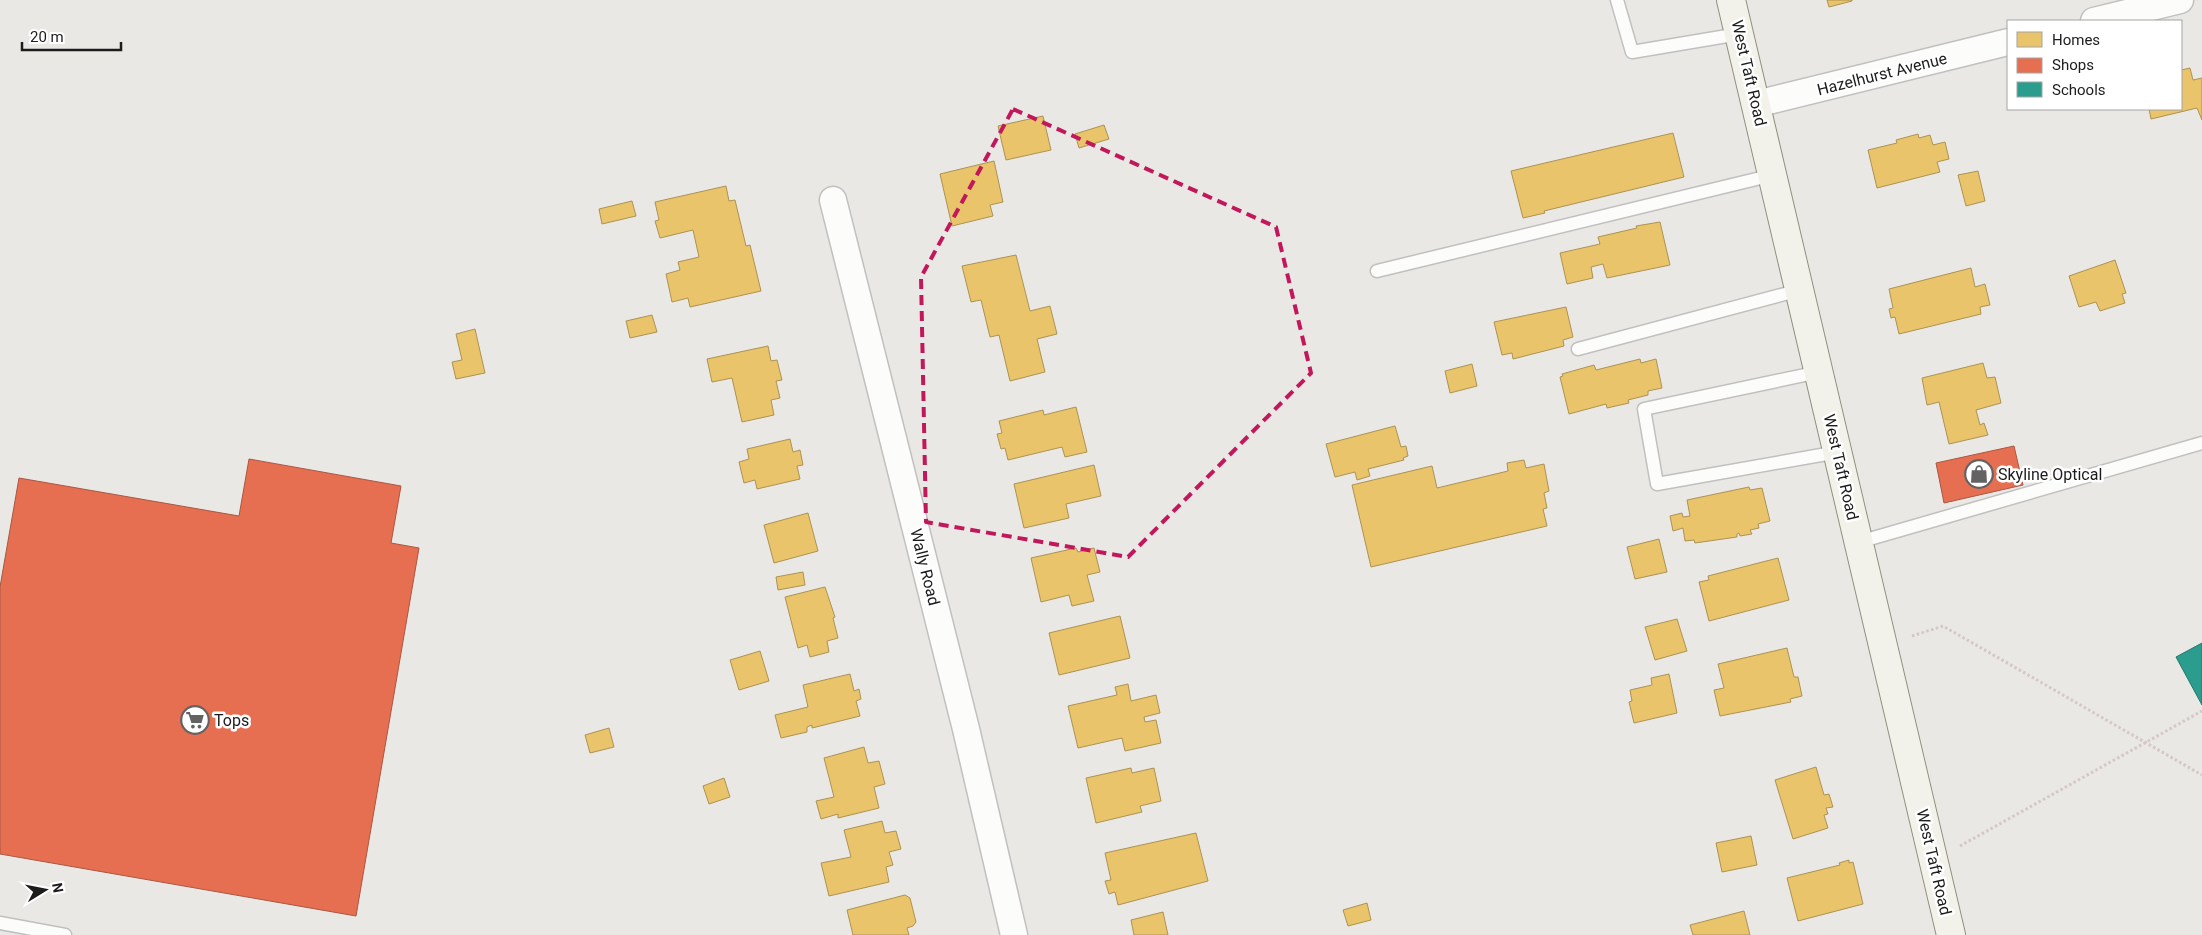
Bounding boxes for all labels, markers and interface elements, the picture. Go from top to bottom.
street label: West Taft Road [1728,18,1770,128]
scale bar [22,20,121,52]
legend [2007,20,2182,110]
text: 20 m [30,28,64,46]
text: Homes [2052,31,2100,49]
street label: Hazelhurst Avenue [1815,49,1949,99]
text: Shops [2052,56,2094,74]
text: Schools [2052,81,2106,99]
street label: West Taft Road [1820,412,1862,522]
shop icon: Skyline Optical [1964,459,1994,489]
place label: Skyline Optical [1998,465,2102,484]
street label: Wally Road [906,527,944,607]
supermarket icon: Tops [180,705,210,735]
place label: Tops [214,711,249,730]
street label: West Taft Road [1913,807,1955,917]
north arrow [20,865,70,915]
text: N [49,881,67,894]

